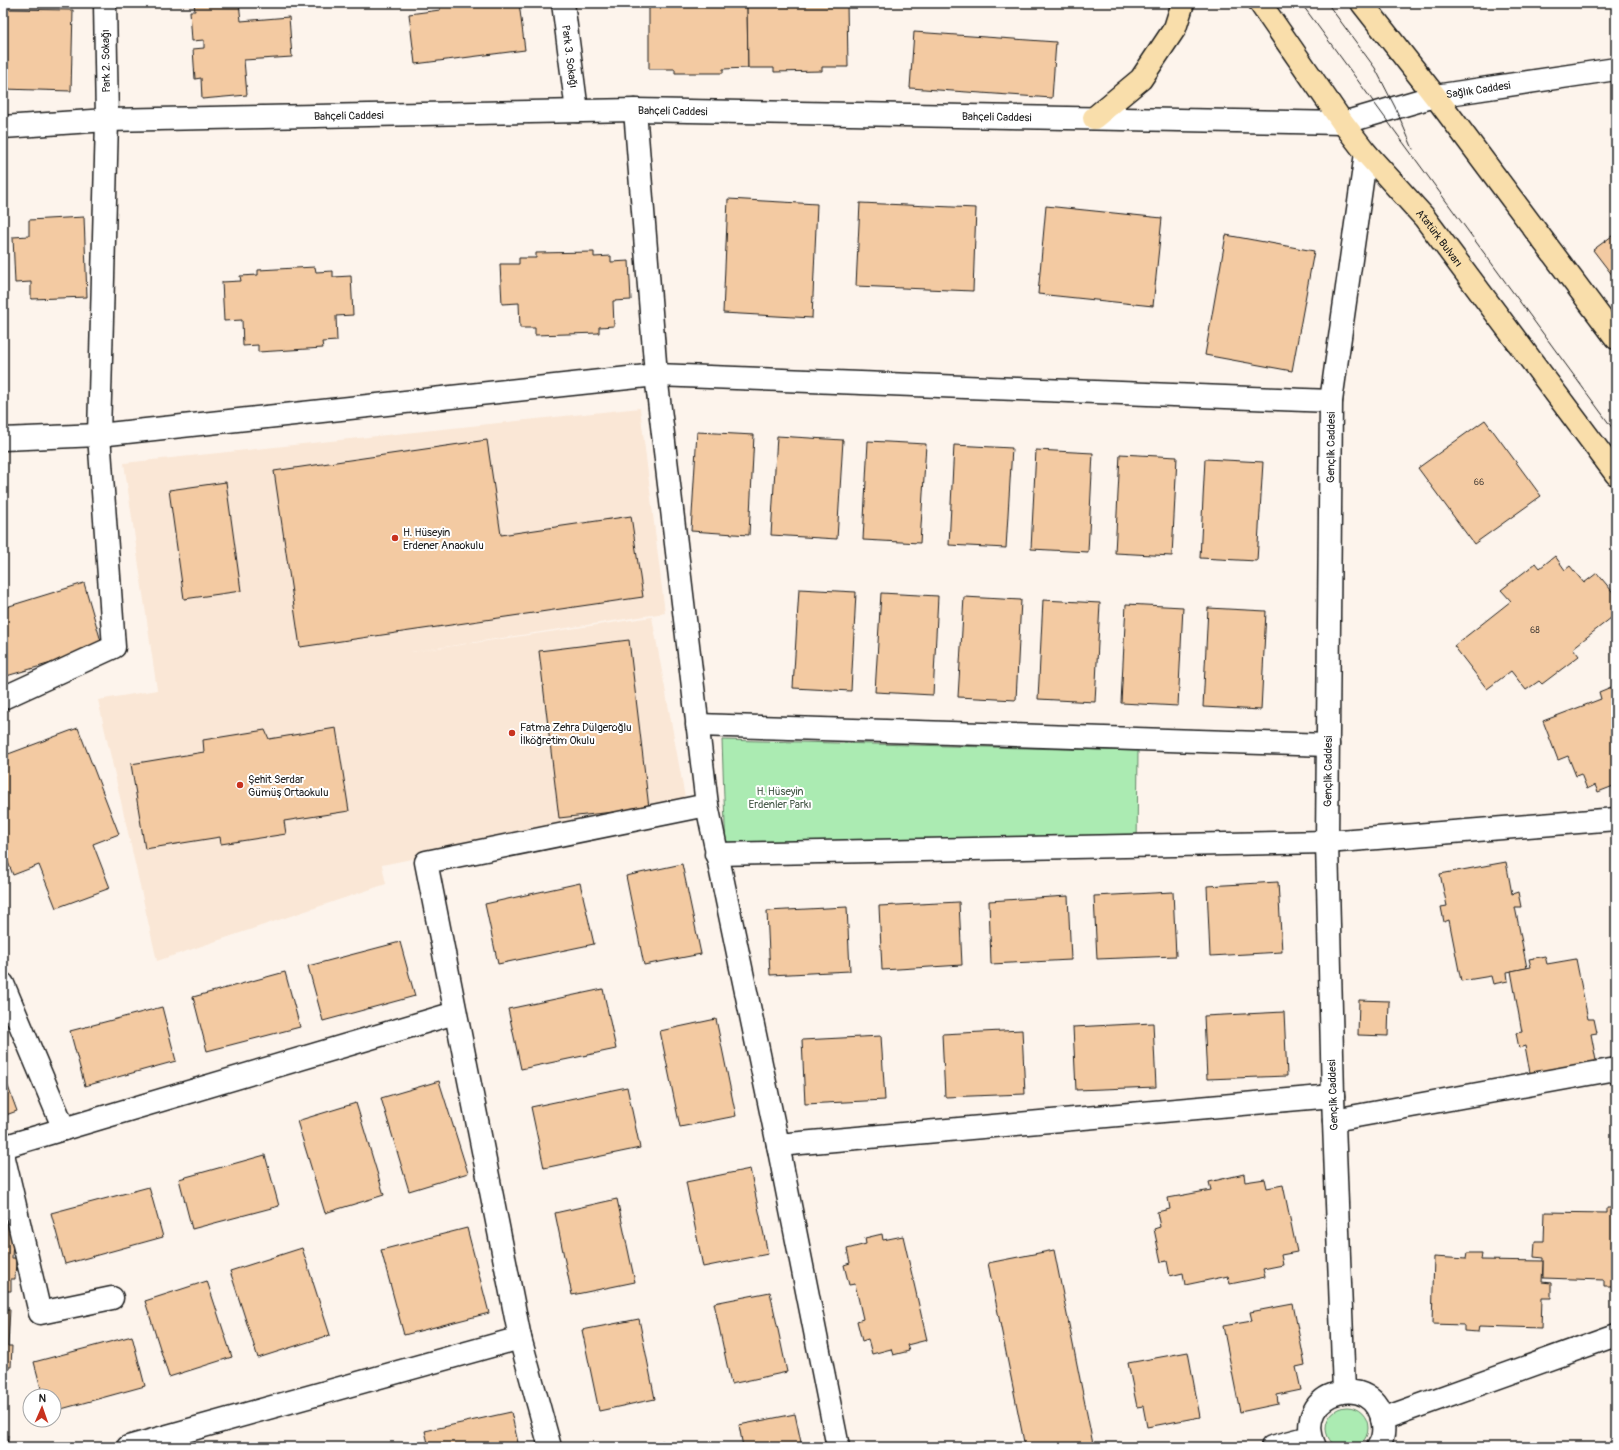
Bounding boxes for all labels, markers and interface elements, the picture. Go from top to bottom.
street label: Park 3. Sokağı [559,24,580,89]
street label: Park 2. Sokağı [99,29,113,93]
street label: Sağlık Caddesi [1445,78,1511,101]
street label: Bahçeli Caddesi [638,104,708,118]
street label: Bahçeli Caddesi [314,108,384,123]
street label: Bahçeli Caddesi [962,110,1032,124]
street label: Atatürk Bulvarı [1413,206,1465,269]
street label: Gençlik Caddesi [1324,412,1337,483]
house number: 66 [1474,477,1484,488]
place label: H. Hüseyin Erdener Anaokulu [403,526,484,552]
marker: H. Hüseyin Erdener Anaokulu [390,533,400,543]
house number: 68 [1530,625,1540,636]
place label: Fatma Zehra Dülgeroğlu İlköğretim Okulu [520,721,632,747]
marker: Fatma Zehra Dülgeroğlu İlköğretim Okulu [507,728,517,738]
street label: Gençlik Caddesi [1321,736,1334,807]
place label: Şehit Serdar Gümüş Ortaokulu [248,773,328,799]
marker: Şehit Serdar Gümüş Ortaokulu [235,780,245,790]
park label: H. Hüseyin Erdenler Parkı [749,785,812,811]
street label: Gençlik Caddesi [1325,1059,1341,1131]
north arrow [22,1388,62,1428]
text: N [38,1392,47,1405]

